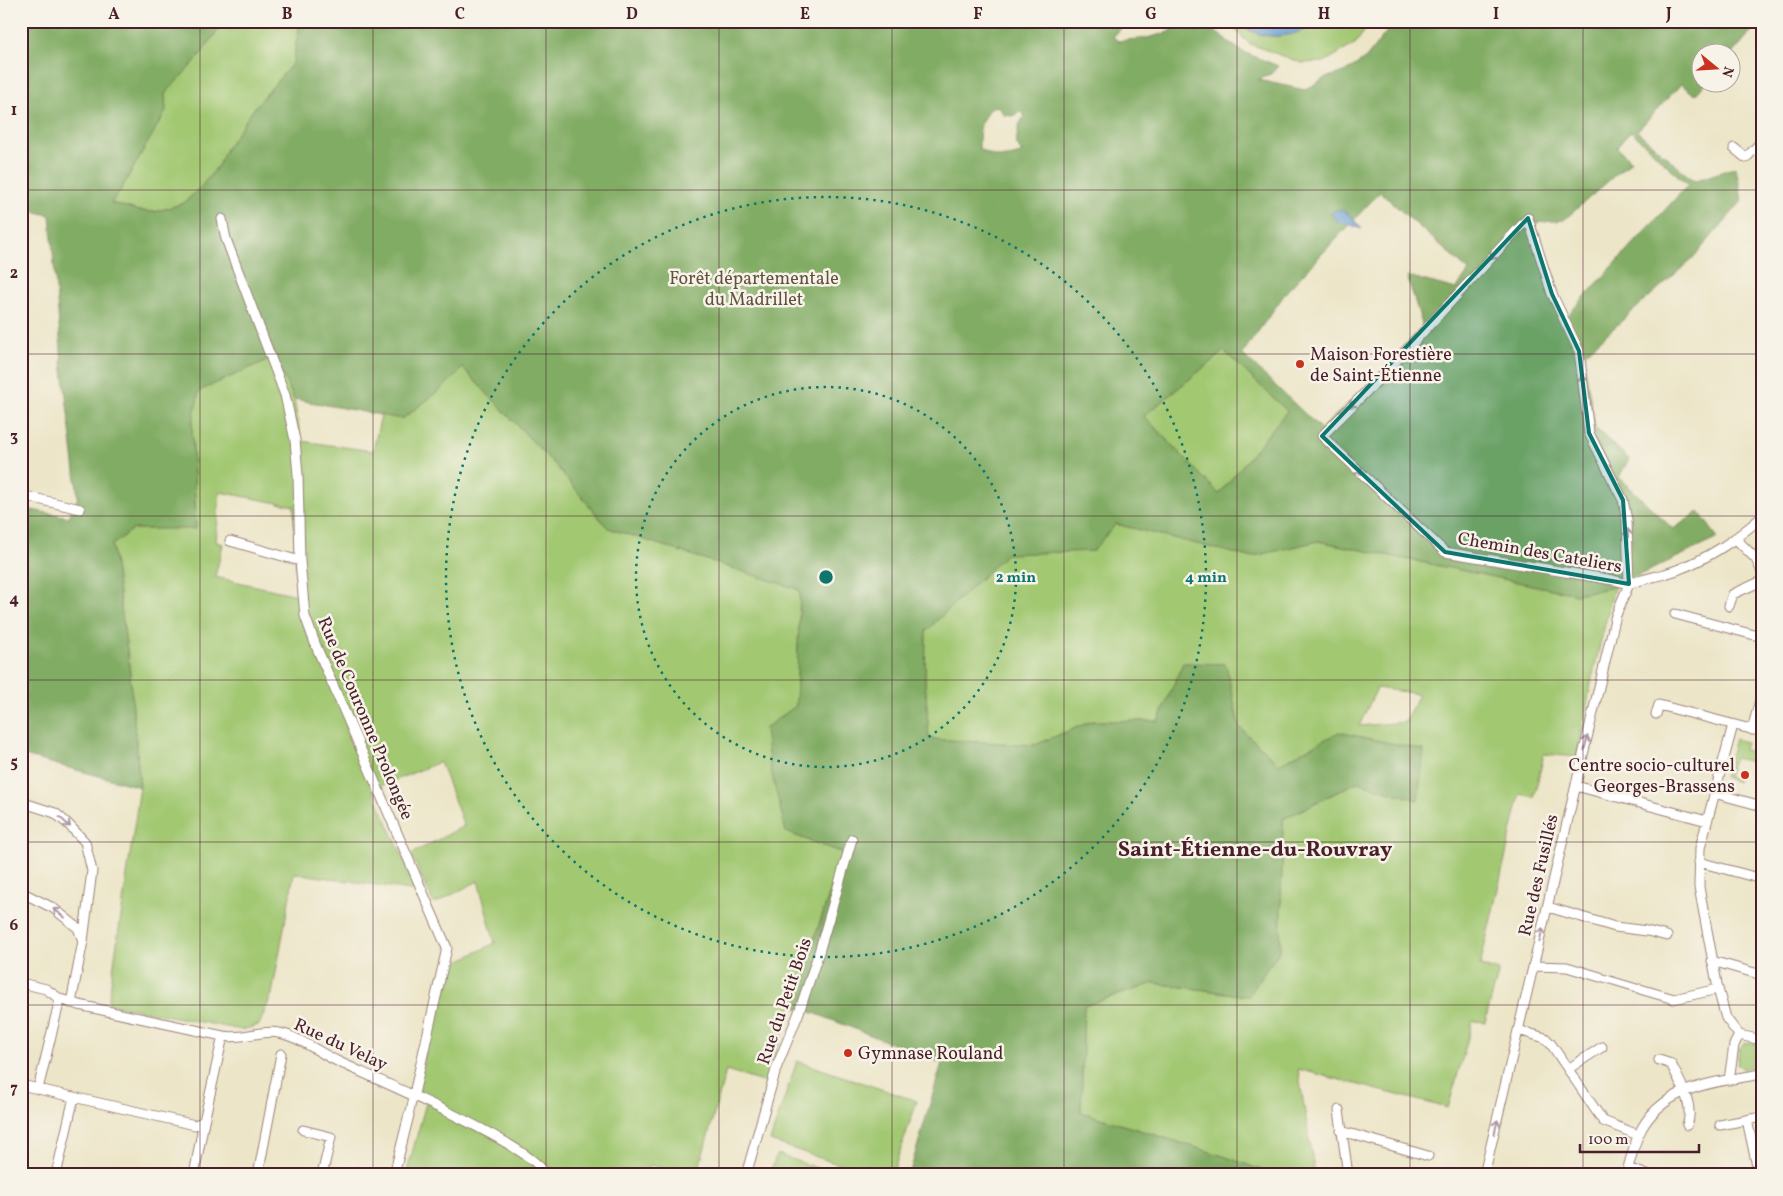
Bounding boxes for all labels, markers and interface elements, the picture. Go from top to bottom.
text: A [108,4,120,26]
text: B [282,4,293,26]
text: C [455,4,465,26]
text: D [626,4,638,26]
text: E [800,4,810,26]
text: F [973,4,983,26]
text: G [1145,4,1157,26]
text: H [1318,4,1330,26]
text: I [1493,4,1499,26]
text: J [1665,4,1672,26]
north arrow [1690,42,1740,92]
text: N [1716,64,1738,79]
text: 1 [11,100,17,122]
one-way arrow [1489,248,1501,261]
text: 2 [10,263,18,285]
park label: Forêt départementale du Madrillet [669,267,839,313]
place label: Maison Forestière de Saint-Étienne [1310,343,1452,389]
marker: Maison Forestière de Saint-Étienne [1294,358,1306,370]
one-way arrow [1577,374,1587,390]
one-way arrow [1349,396,1361,409]
text: 3 [10,426,18,448]
one-way arrow [1351,463,1364,475]
street label: Chemin des Cateliers [1456,527,1624,580]
one-way arrow [1623,528,1633,544]
centre of rings [817,568,835,586]
text: 2 min [996,568,1036,589]
text: 4 min [1185,568,1227,589]
text: 4 [9,589,19,611]
street label: Rue de Couronne Prolongée [310,613,419,824]
one-way arrow [1582,735,1591,751]
text: 5 [10,752,18,774]
place label: Centre socio-culturel Georges-Brassens [1569,754,1735,800]
marker: Centre socio-culturel Georges-Brassens [1739,769,1751,781]
street label: Rue des Fusillés [1513,812,1566,939]
one-way arrow [58,816,71,827]
district label: Saint-Étienne-du-Rouvray [1118,835,1393,866]
one-way arrow [53,907,66,918]
text: 6 [10,915,19,937]
one-way arrow [1537,928,1546,944]
street label: Rue du Petit Bois [752,935,819,1068]
street label: Rue du Velay [289,1013,392,1078]
place label: Gymnase Rouland [858,1042,1003,1067]
marker: Gymnase Rouland [842,1047,854,1059]
text: 7 [10,1078,18,1100]
one-way arrow [1492,1120,1501,1136]
scale bar [1580,1121,1699,1153]
text: 100 m [1588,1130,1628,1151]

